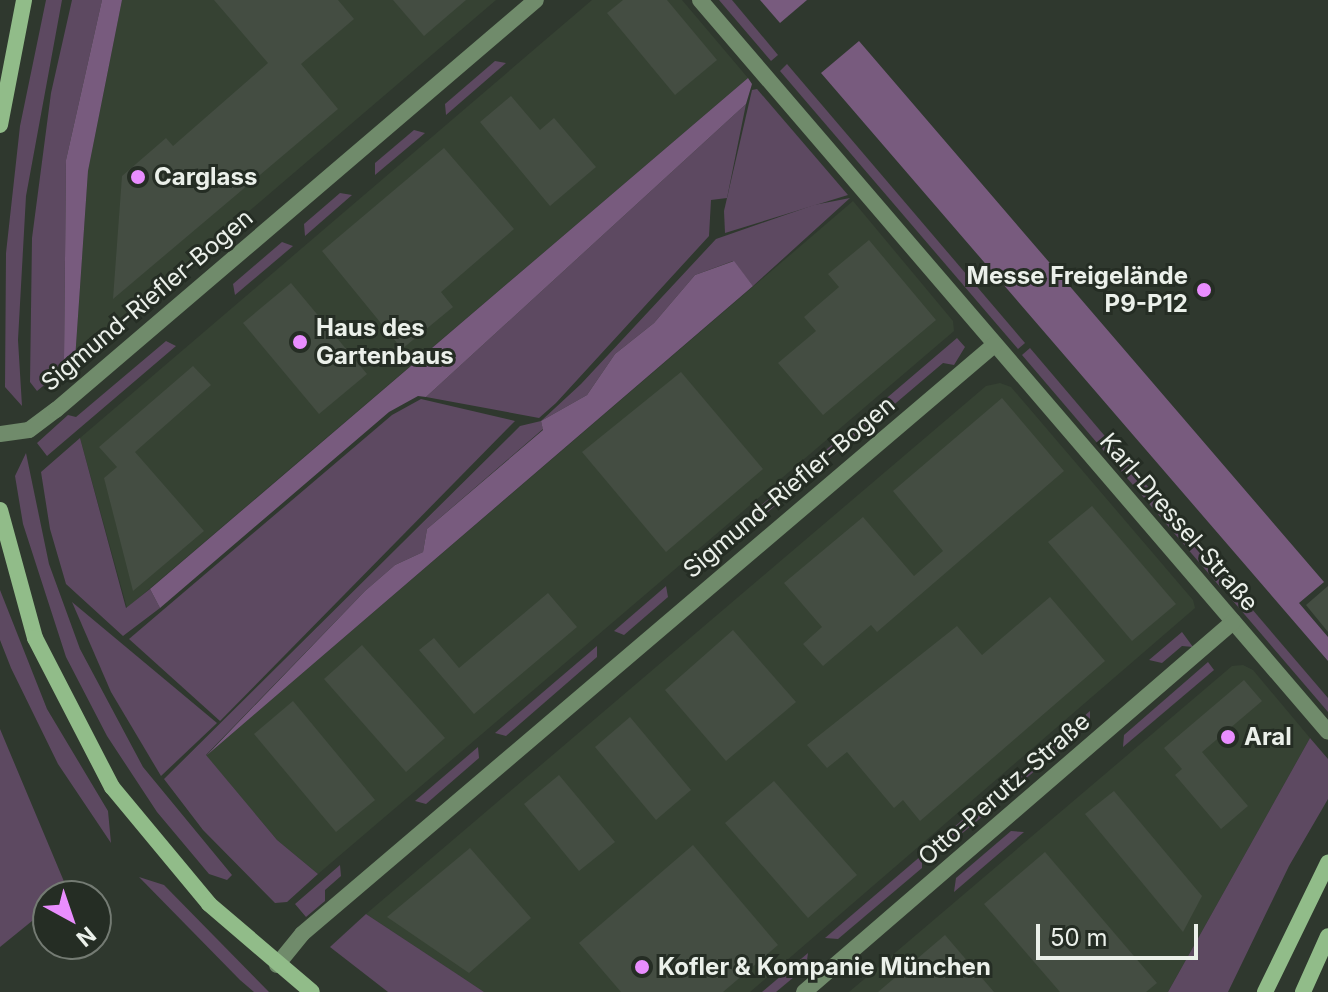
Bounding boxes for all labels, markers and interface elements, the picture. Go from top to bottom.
place label: Carglass [154,163,257,191]
marker: Carglass [129,168,147,186]
street label: Sigmund-Riefler-Bogen [35,203,259,397]
place label: Messe Freigelände P9-P12 [967,262,1188,318]
marker: Messe Freigelände P9-P12 [1195,281,1213,299]
place label: Haus des Gartenbaus [316,314,454,370]
marker: Haus des Gartenbaus [291,333,309,351]
street label: Sigmund-Riefler-Bogen [677,390,901,584]
street label: Karl-Dressel-Straße [1094,427,1264,617]
street label: Otto-Perutz-Straße [912,707,1096,871]
place label: Aral [1244,723,1292,751]
marker: Aral [1219,728,1237,746]
north arrow [32,880,112,960]
scale bar [1040,908,1202,958]
text: N [71,922,101,952]
text: 50 m [1050,923,1108,952]
place label: Kofler & Kompanie München [658,953,991,981]
marker: Kofler & Kompanie München [633,958,651,976]

